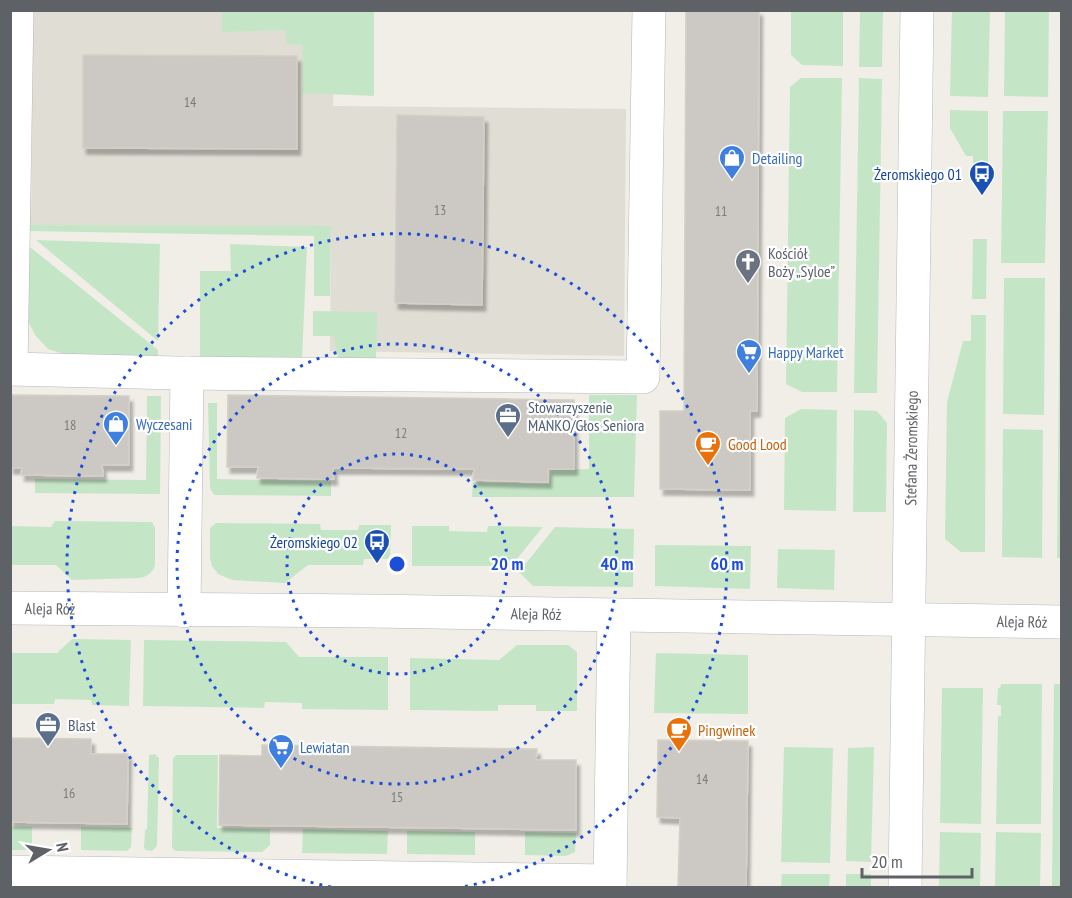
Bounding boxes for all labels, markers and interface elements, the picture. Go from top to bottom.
house number: 14 [184,93,197,111]
shop icon: Detailing [717,143,747,181]
place label: Detailing [752,148,802,168]
bus stop icon: Żeromskiego 01 [967,159,997,197]
place label: Żeromskiego 01 [874,164,962,184]
house number: 13 [434,201,446,219]
house number: 11 [715,202,727,220]
place label: Kościół Boży „Syloe” [768,243,835,281]
church icon: Kościół Boży „Syloe” [733,247,763,285]
supermarket icon: Happy Market [734,337,764,375]
place label: Happy Market [768,342,844,362]
street label: Stefana Żeromskiego [900,390,922,506]
place label: Stowarzyszenie MANKO/Głos Seniora [528,397,644,435]
office icon: Stowarzyszenie MANKO/Głos Seniora [493,401,523,439]
shop icon: Wyczesani [101,409,131,447]
place label: Wyczesani [136,414,193,434]
house number: 18 [64,416,76,434]
house number: 12 [395,424,407,442]
cafe icon: Good Lood [693,429,723,467]
place label: Good Lood [728,434,787,454]
bus stop icon: Żeromskiego 02 [362,527,392,565]
place label: Żeromskiego 02 [270,532,358,552]
text: 20 m [491,552,523,575]
text: 40 m [601,552,633,575]
text: 60 m [711,552,743,575]
centre of rings [387,554,407,574]
street label: Aleja Róż [25,598,76,619]
street label: Aleja Róż [510,603,562,624]
street label: Aleja Róż [996,611,1048,632]
office icon: Blast [33,710,63,748]
place label: Blast [68,715,96,735]
cafe icon: Pingwinek [664,715,694,753]
place label: Pingwinek [698,720,756,740]
supermarket icon: Lewiatan [266,732,296,770]
place label: Lewiatan [300,737,350,757]
house number: 14 [696,770,709,788]
house number: 16 [63,784,75,802]
house number: 15 [391,788,403,806]
north arrow [18,820,78,880]
text: N [52,841,73,853]
scale bar [862,841,972,879]
text: 20 m [871,850,903,873]

